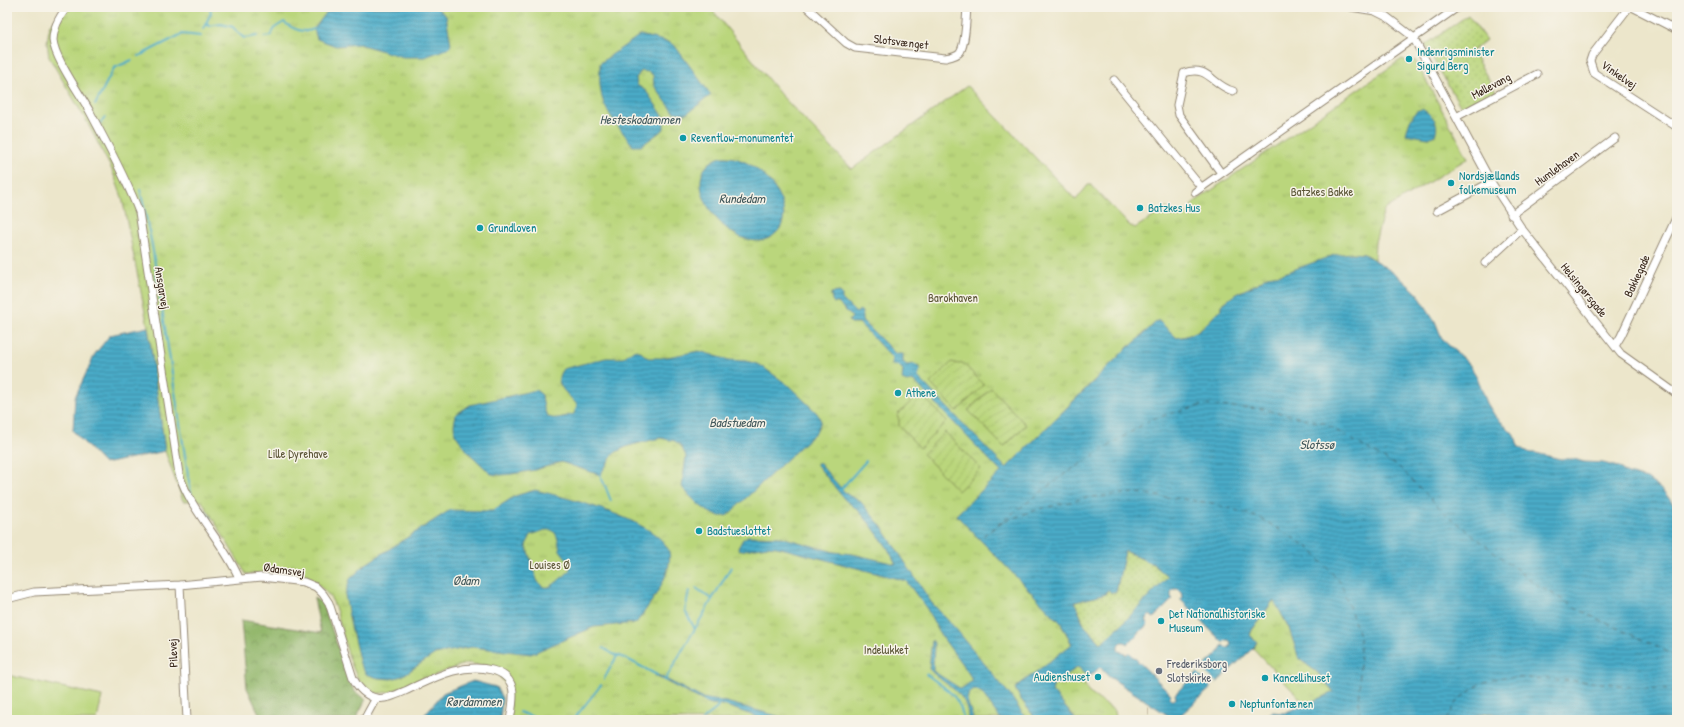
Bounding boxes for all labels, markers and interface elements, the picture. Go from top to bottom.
street label: Slotsvænget [873,30,930,53]
place label: Indenrigsminister Sigurd Berg [1417,43,1495,74]
marker: Indenrigsminister Sigurd Berg [1404,54,1414,64]
street label: Vinkelvej [1598,56,1641,93]
street label: Møllevang [1468,68,1513,103]
water label: Hesteskodammen [600,110,681,128]
place label: Reventlow-monumentet [691,129,794,146]
marker: Reventlow-monumentet [678,133,688,143]
street label: Humlehaven [1531,146,1582,190]
place label: Nordsjællands folkemuseum [1459,167,1520,198]
marker: Nordsjællands folkemuseum [1446,178,1456,188]
park label: Batzkes Bakke [1291,183,1354,200]
water label: Rundedam [719,189,766,207]
place label: Batzkes Hus [1148,199,1201,216]
marker: Batzkes Hus [1135,203,1145,213]
place label: Grundloven [488,219,536,236]
marker: Grundloven [475,223,485,233]
street label: Bakkegade [1619,252,1654,300]
street label: Helsingørsgade [1557,259,1612,321]
street label: Ansgarvej [151,265,174,311]
park label: Barokhaven [928,289,978,306]
place label: Athene [906,384,936,401]
marker: Athene [893,388,903,398]
water label: Badstuedam [709,413,766,431]
water label: Slotssø [1300,435,1336,453]
park label: Lille Dyrehave [268,445,328,462]
place label: Badstueslottet [707,522,771,539]
marker: Badstueslottet [694,526,704,536]
park label: Louises Ø [530,556,570,573]
street label: Ødamsvej [262,558,306,581]
water label: Ødam [453,571,480,589]
place label: Det Nationalhistoriske Museum [1169,605,1266,636]
marker: Det Nationalhistoriske Museum [1156,616,1166,626]
street label: Pilevej [163,638,182,668]
park label: Indelukket [864,641,909,658]
place label: Frederiksborg Slotskirke [1166,655,1227,686]
marker: Frederiksborg Slotskirke [1154,666,1164,676]
place label: Audienshuset [1034,668,1091,685]
place label: Kancellihuset [1273,669,1331,686]
marker: Audienshuset [1093,672,1103,682]
marker: Kancellihuset [1260,673,1270,683]
water label: Rørdammen [446,692,503,710]
place label: Neptunfontænen [1240,695,1313,712]
marker: Neptunfontænen [1227,699,1237,709]

